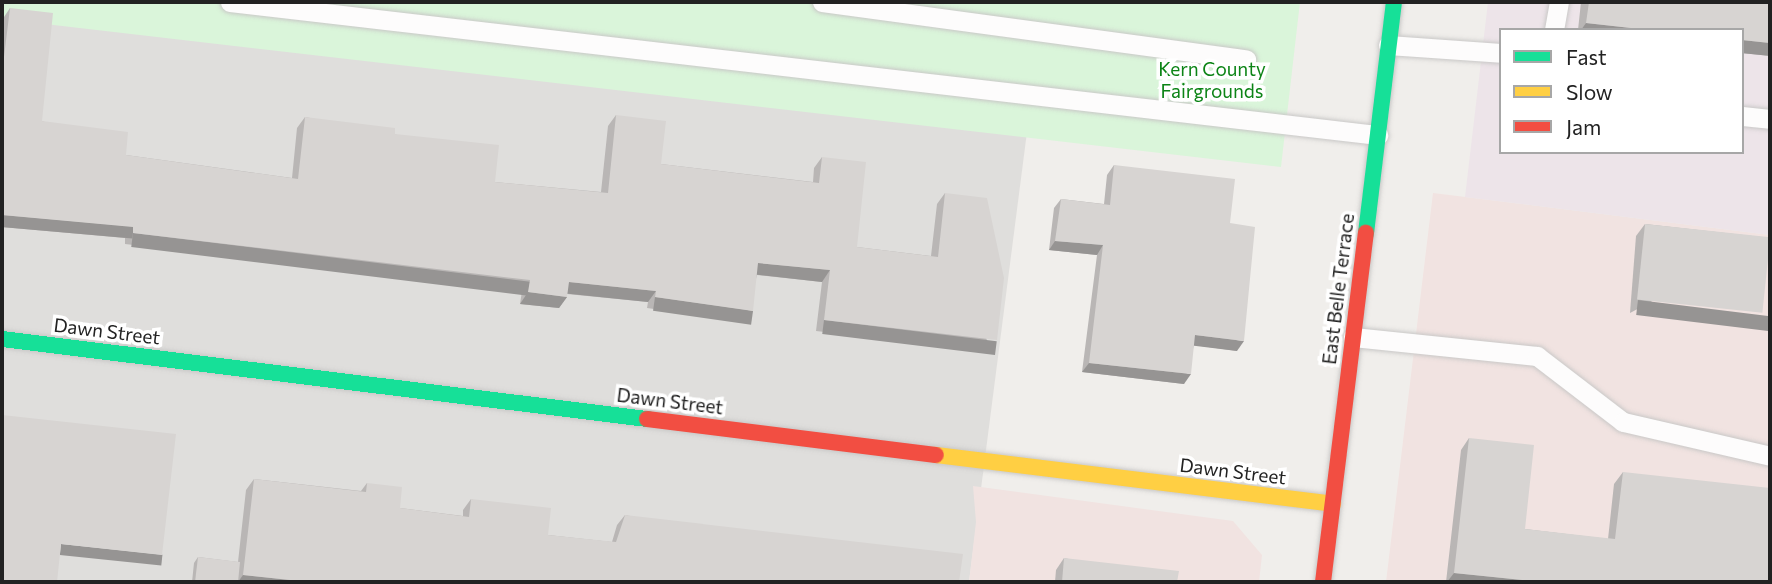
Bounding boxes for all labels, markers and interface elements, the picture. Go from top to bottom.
legend [1499,28,1744,154]
text: Fast [1566,44,1607,69]
park label: Kern County Fairgrounds [1158,58,1266,102]
text: Slow [1566,79,1613,104]
text: Jam [1566,114,1601,139]
street label: East Belle Terrace [1317,212,1359,366]
street label: Dawn Street [52,313,162,349]
street label: Dawn Street [615,383,725,419]
street label: Dawn Street [1178,453,1288,489]

